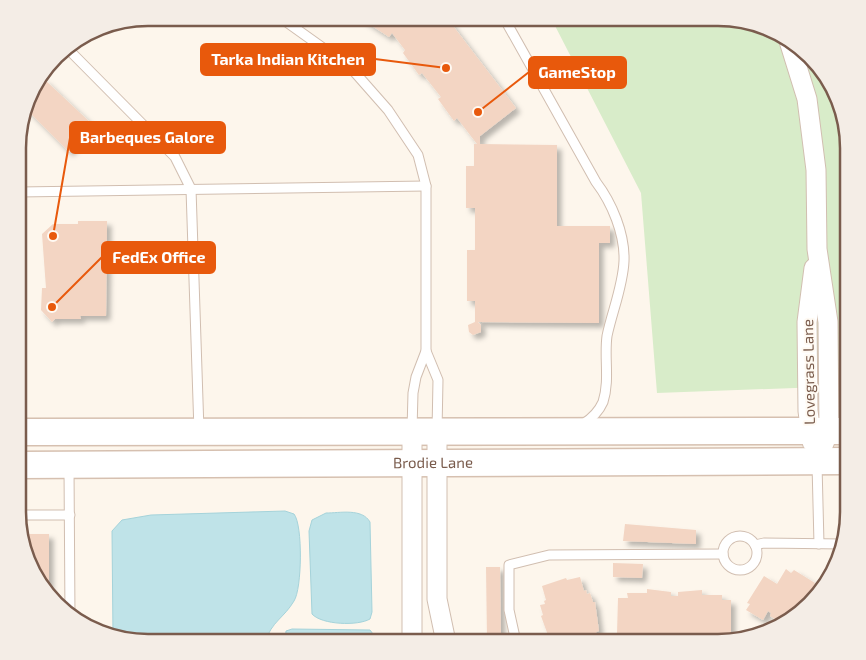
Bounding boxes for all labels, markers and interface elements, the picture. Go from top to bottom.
callout: Tarka Indian Kitchen [201,44,375,75]
text: Tarka Indian Kitchen [211,49,365,68]
callout: GameStop [529,57,626,88]
text: GameStop [538,62,616,81]
callout: Barbeques Galore [70,122,225,153]
text: Barbeques Galore [80,127,214,146]
callout: FedEx Office [102,242,215,273]
text: FedEx Office [112,247,206,266]
street label: Lovegrass Lane [798,319,818,425]
street label: Brodie Lane [393,453,473,471]

